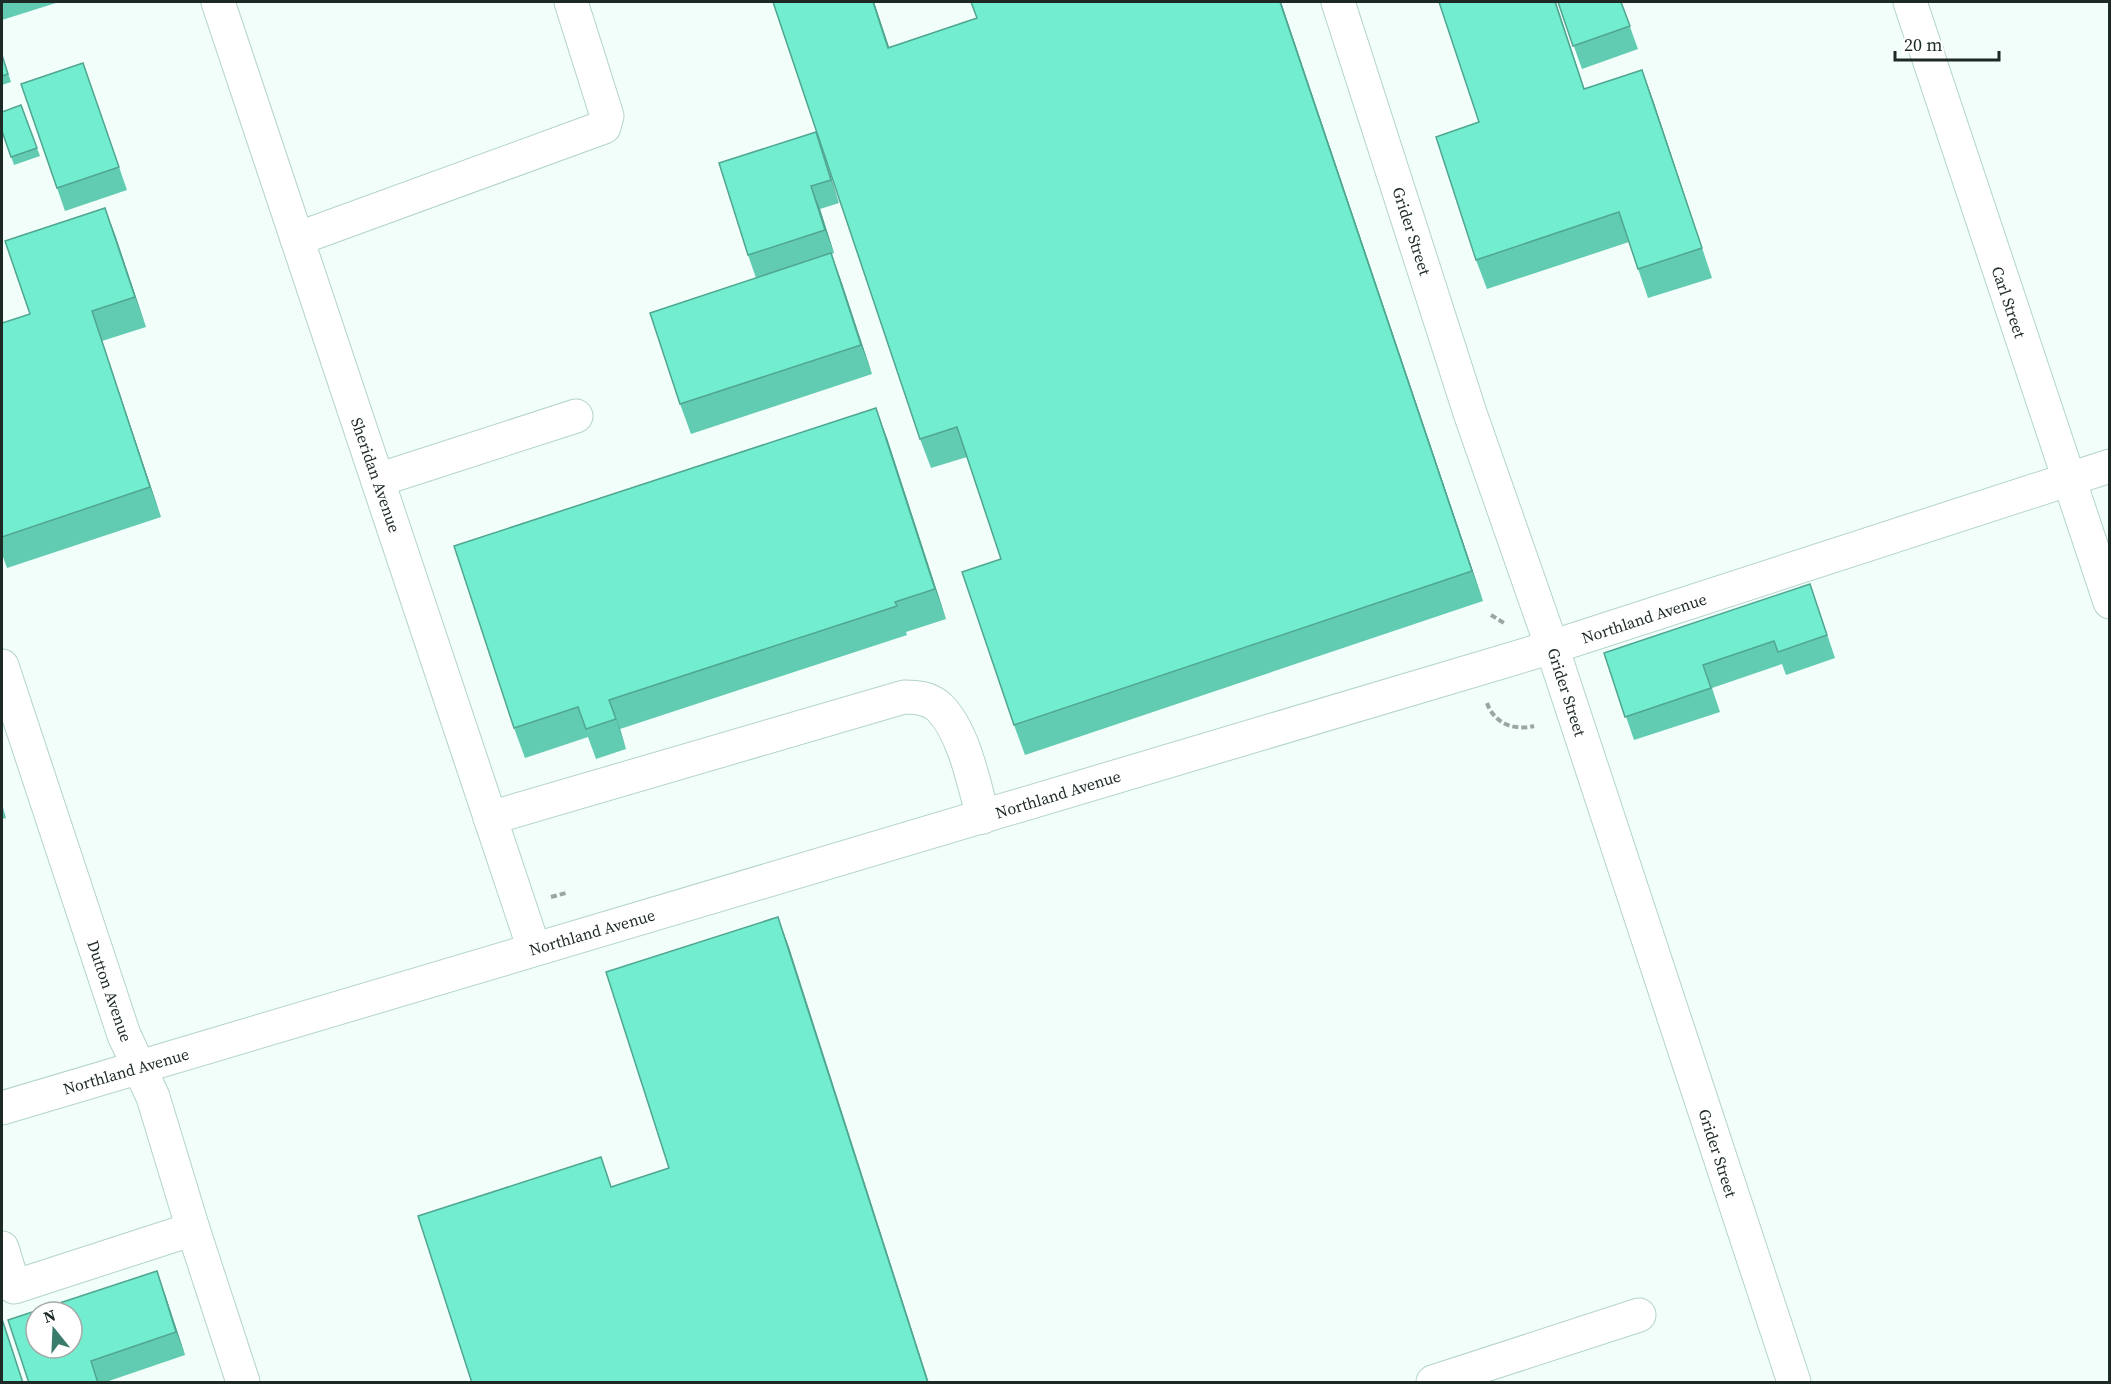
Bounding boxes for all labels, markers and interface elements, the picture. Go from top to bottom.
scale bar [1895,24,1998,62]
text: 20 m [1904,32,1942,57]
street label: Grider Street [1387,184,1437,279]
street label: Carl Street [1986,263,2032,342]
street label: Sheridan Avenue [346,415,406,535]
street label: Northland Avenue [1579,587,1709,649]
street label: Grider Street [1542,645,1592,740]
street label: Northland Avenue [993,764,1123,824]
street label: Northland Avenue [527,904,657,960]
street label: Dutton Avenue [82,937,138,1045]
street label: Northland Avenue [61,1043,191,1099]
street label: Grider Street [1693,1106,1743,1201]
north arrow [24,1300,84,1360]
text: N [40,1303,59,1328]

